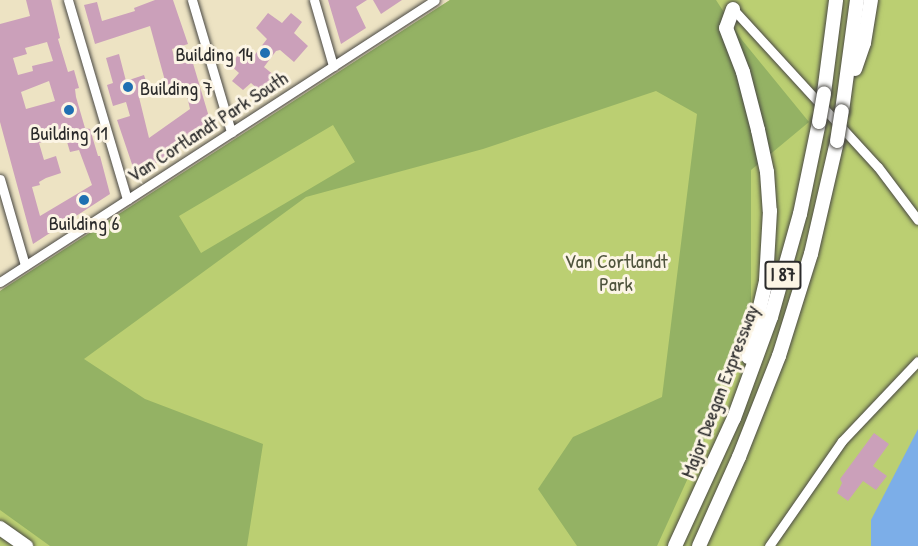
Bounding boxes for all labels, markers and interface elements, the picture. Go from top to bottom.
place label: Building 14 [175,41,253,65]
marker: Building 14 [258,46,272,60]
street label: Van Cortlandt Park South [122,65,292,187]
place label: Building 7 [140,75,213,99]
marker: Building 7 [121,80,135,94]
marker: Building 11 [62,103,76,117]
place label: Building 11 [30,120,108,144]
marker: Building 6 [77,193,91,207]
place label: Building 6 [49,210,119,234]
park label: Van Cortlandt Park [564,249,668,296]
road number: I 87 [764,260,802,290]
street label: Major Deegan Expressway [675,301,763,481]

